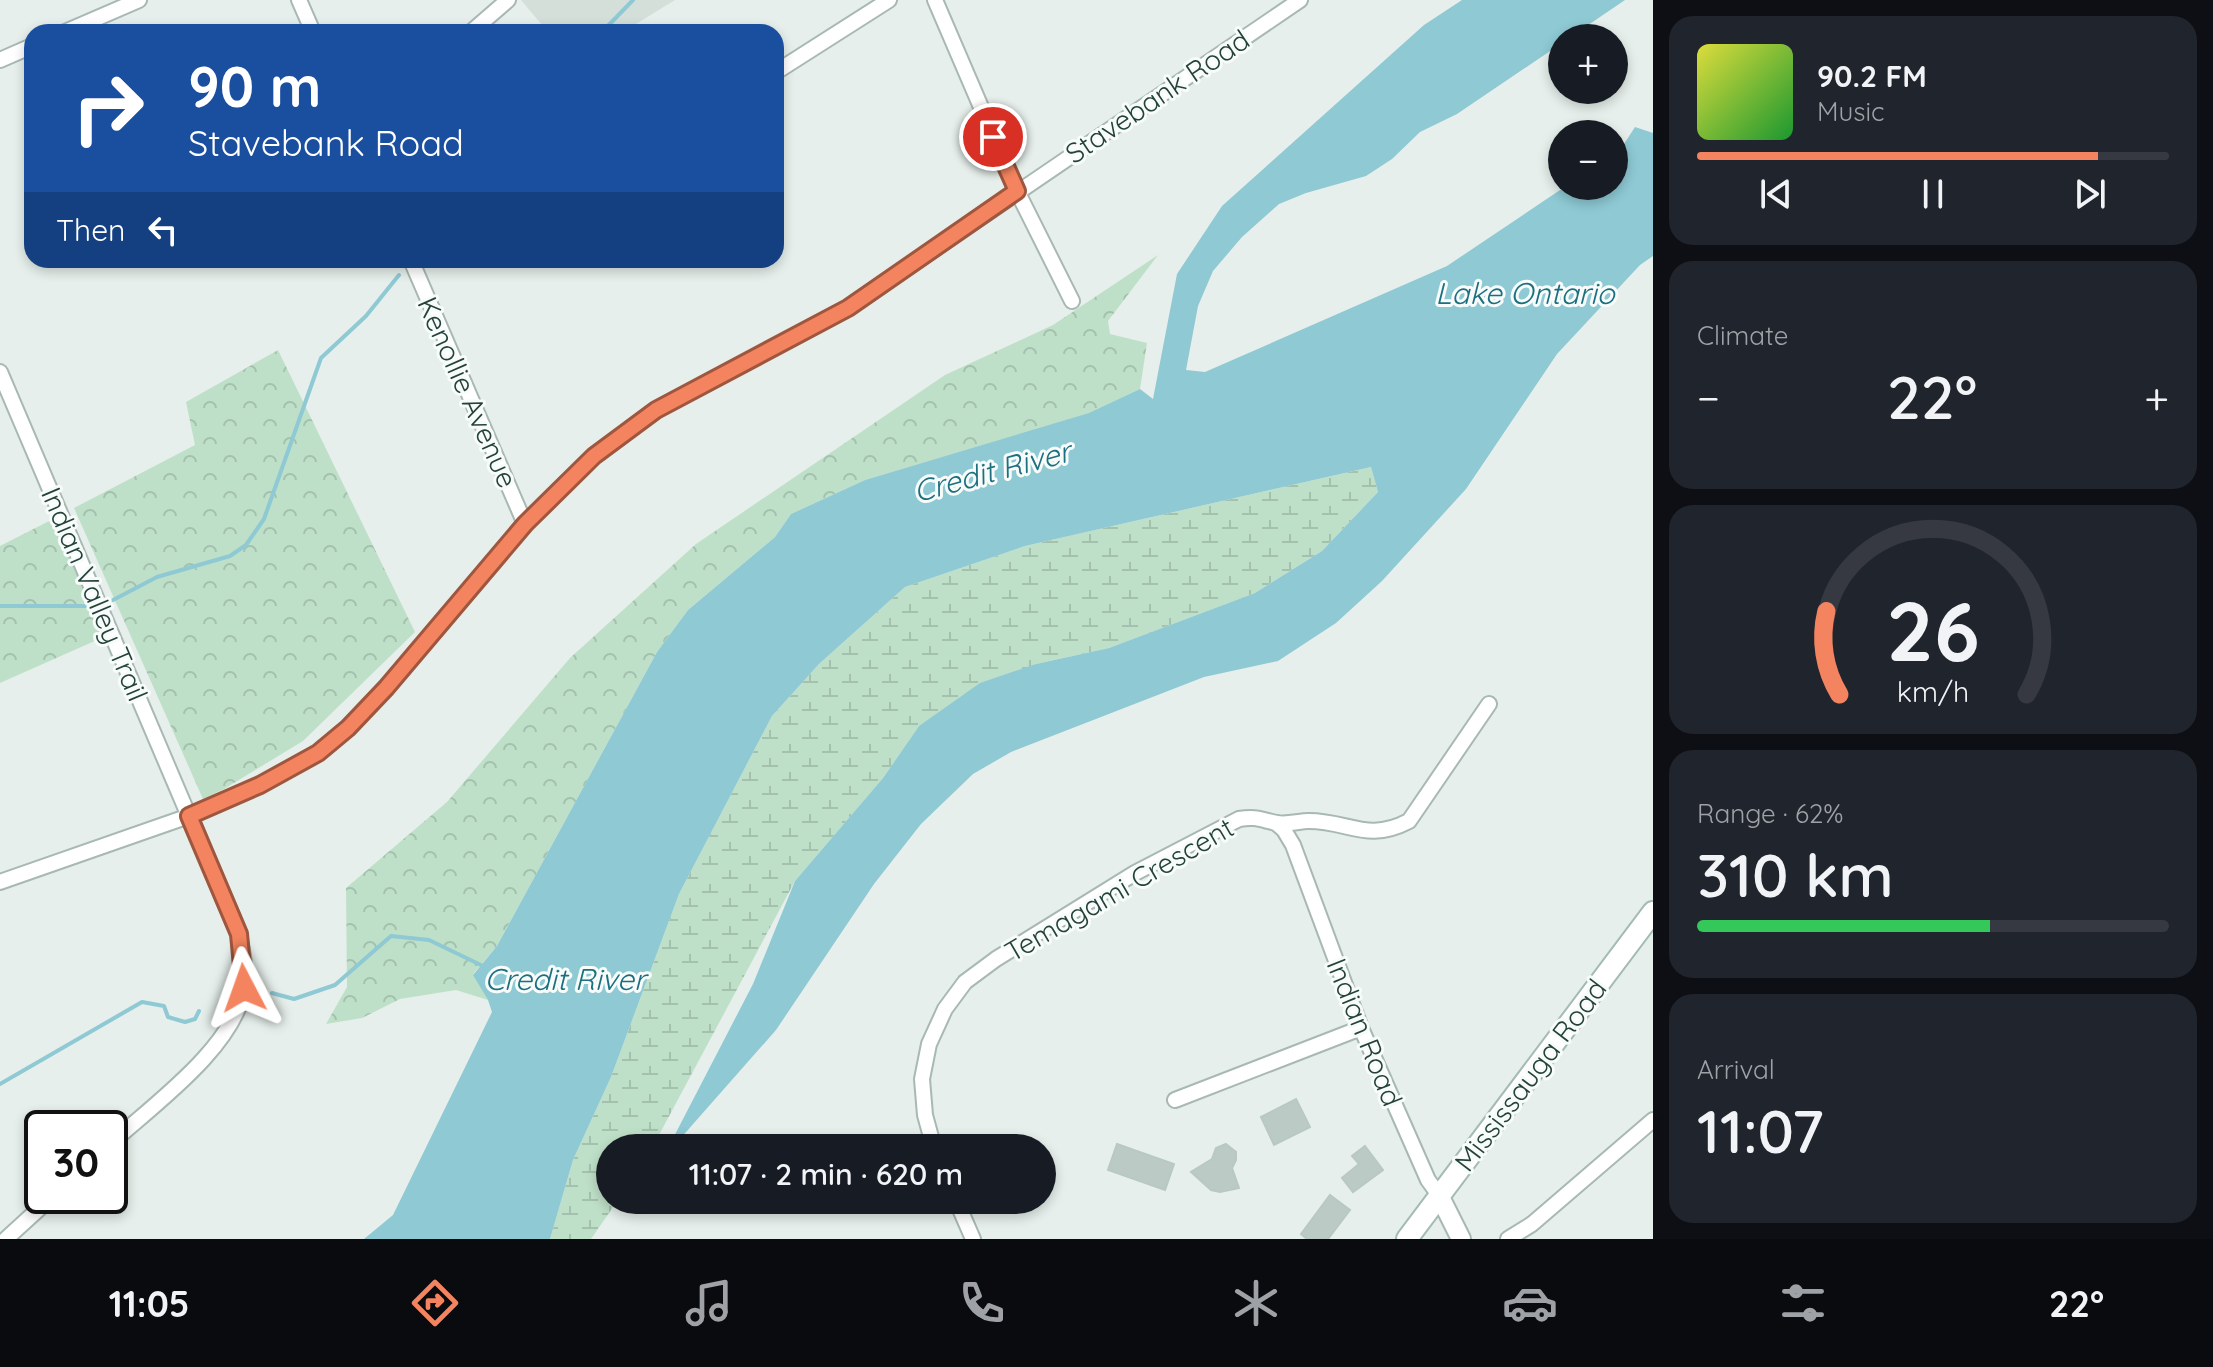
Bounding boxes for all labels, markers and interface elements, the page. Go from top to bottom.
street label: Stavebank Road [1058,21,1256,171]
map controls [1548,24,1628,200]
button: + [1548,24,1628,104]
text: 90 m [188,51,322,121]
icon: right [56,56,160,160]
text: 90.2 FM [1817,57,1927,95]
text: Music [1817,95,1885,128]
pin [959,103,1027,171]
icon: arrive [971,115,1015,159]
text: Stavebank Road [188,120,464,165]
button: − [1548,120,1628,200]
icon: previous [1754,172,1798,216]
icon: pause [1911,172,1955,216]
icon: next [2068,172,2112,216]
icon: left [141,208,185,252]
text: Then [56,211,125,249]
water label: Lake Ontario [1435,274,1617,312]
street label: Kenollie Avenue [410,291,526,493]
text: Climate [1697,319,1788,352]
text: 22° [1887,359,1977,434]
text: − [1697,370,1720,425]
text: + [2144,370,2169,425]
water label: Credit River [909,431,1078,510]
street label: Indian Valley Trail [34,482,156,706]
text: 26 [1886,578,1980,682]
text: km/h [1897,674,1969,710]
text: Range · 62% [1697,797,1844,830]
street label: Temagami Crescent [998,809,1240,969]
text: 310 km [1697,837,1894,912]
position arrow [202,946,286,1030]
street label: Indian Road [1319,953,1411,1111]
water label: Credit River [484,960,649,998]
street label: Mississauga Road [1446,972,1614,1178]
text: Arrival [1697,1053,1775,1086]
text: 11:07 [1697,1093,1824,1168]
speed limit sign: 30 [24,1110,128,1214]
text: 11:07 · 2 min · 620 m [689,1155,963,1193]
icon: directions [407,1275,463,1331]
icon: music [681,1275,737,1331]
icon: phone [954,1275,1010,1331]
icon: climate [1228,1275,1284,1331]
icon: car [1502,1275,1558,1331]
icon: filters [1775,1275,1831,1331]
text: 11:05 [109,1281,190,1326]
text: 22° [2049,1281,2104,1326]

